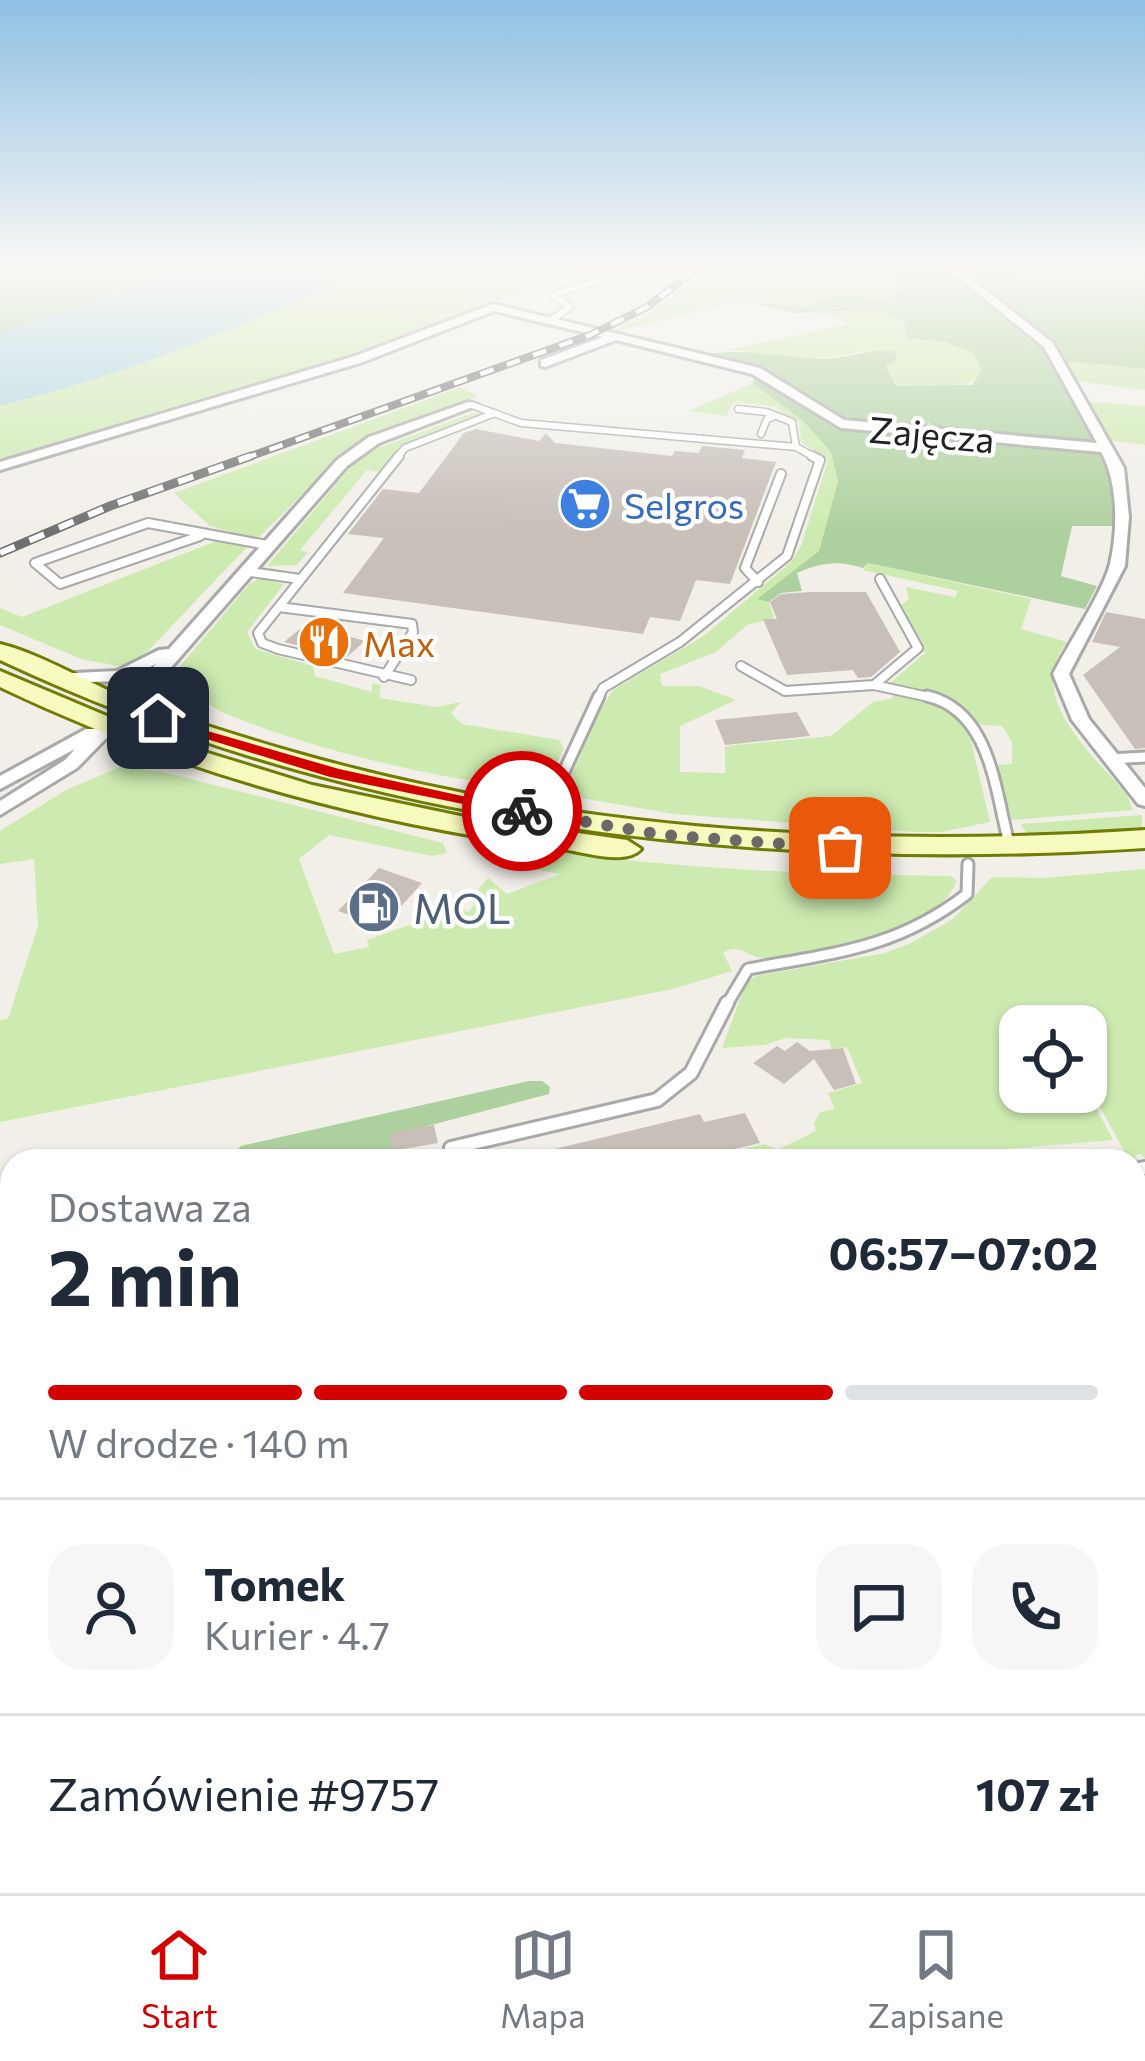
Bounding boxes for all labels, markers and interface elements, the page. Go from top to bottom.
street label: Zajęcza [867,406,997,460]
supermarket icon: Selgros [557,476,613,532]
place label: Selgros [624,482,744,526]
restaurant icon: Max [296,614,352,670]
place label: Max [363,620,435,664]
pin [107,667,209,769]
icon: home [125,685,191,751]
courier [462,751,582,871]
icon: bike [489,778,555,844]
pin [789,797,891,899]
icon: bag [807,815,873,881]
fuel station icon: MOL [346,879,402,935]
place label: MOL [413,881,511,933]
map controls [999,1005,1107,1113]
button: locate [999,1005,1107,1113]
text: Dostawa za [48,1182,252,1230]
text: 06:57–07:02 [829,1224,1098,1279]
text: 2 min [48,1227,242,1322]
text: W drodze · 140 m [48,1418,350,1466]
button: person [48,1544,174,1670]
button: chat [816,1544,942,1670]
button: phone [972,1544,1098,1670]
text: Tomek [204,1555,345,1610]
text: Kurier · 4.7 [204,1610,390,1658]
text: Zamówienie #9757 [48,1765,439,1820]
text: 107 zł [976,1765,1098,1820]
tab: Start [141,1922,218,2035]
tab: Mapa [500,1922,585,2035]
tab: Zapisane [868,1922,1004,2035]

